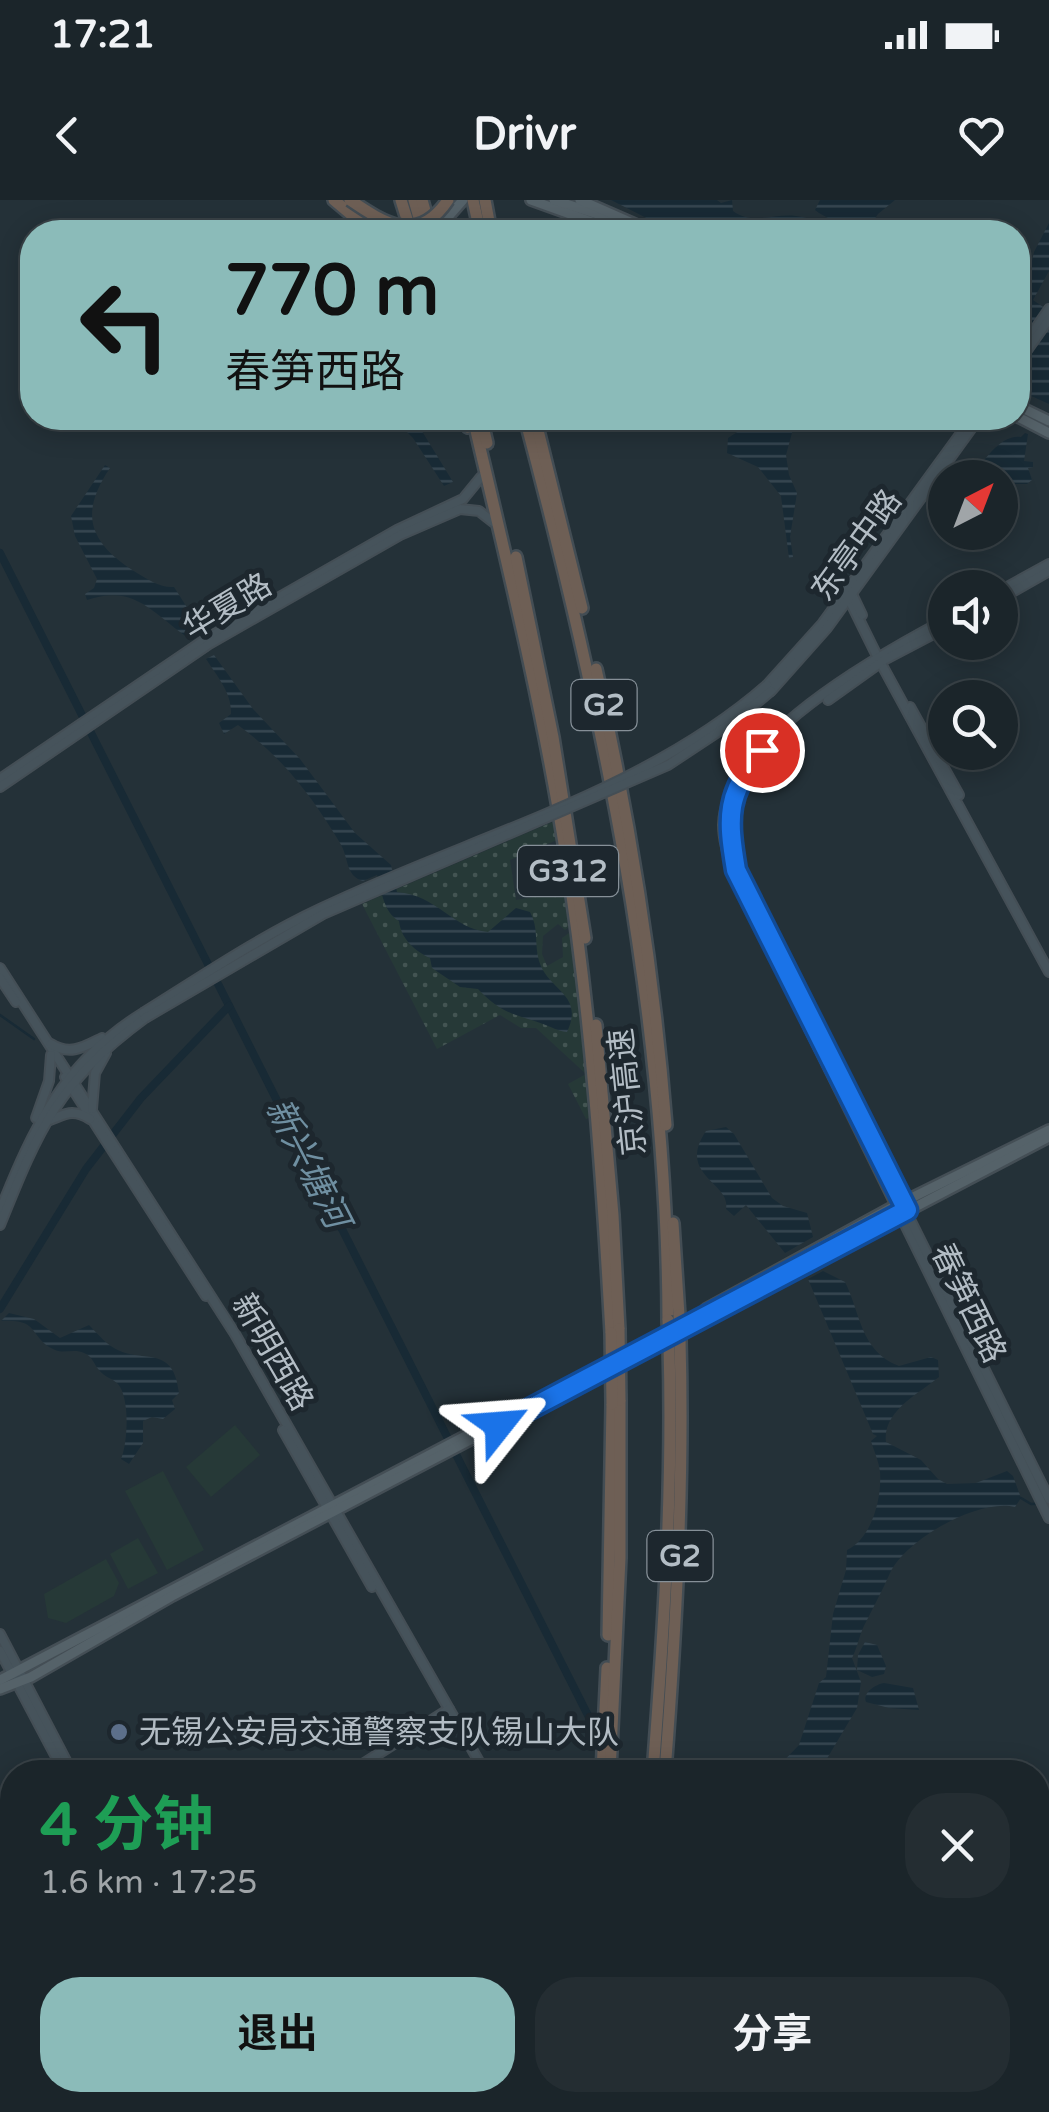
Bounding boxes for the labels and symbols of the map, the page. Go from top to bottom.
north arrow [928,460,1018,550]
street label: 东亭中路 [804,483,910,609]
street label: 华夏路 [177,566,278,648]
road number: G2 [572,680,636,730]
pin [720,708,805,793]
road number: G312 [518,846,618,896]
street label: 京沪高速 [602,1026,654,1158]
water label: 新兴塘河 [257,1092,360,1241]
street label: 春笋西路 [923,1238,1013,1369]
street label: 新明西路 [224,1288,321,1417]
position arrow [447,1373,551,1477]
road number: G2 [648,1531,712,1581]
place label: 无锡公安局交通警察支队锡山大队 [139,1714,619,1752]
marker: 无锡公安局交通警察支队锡山大队 [108,1721,130,1743]

